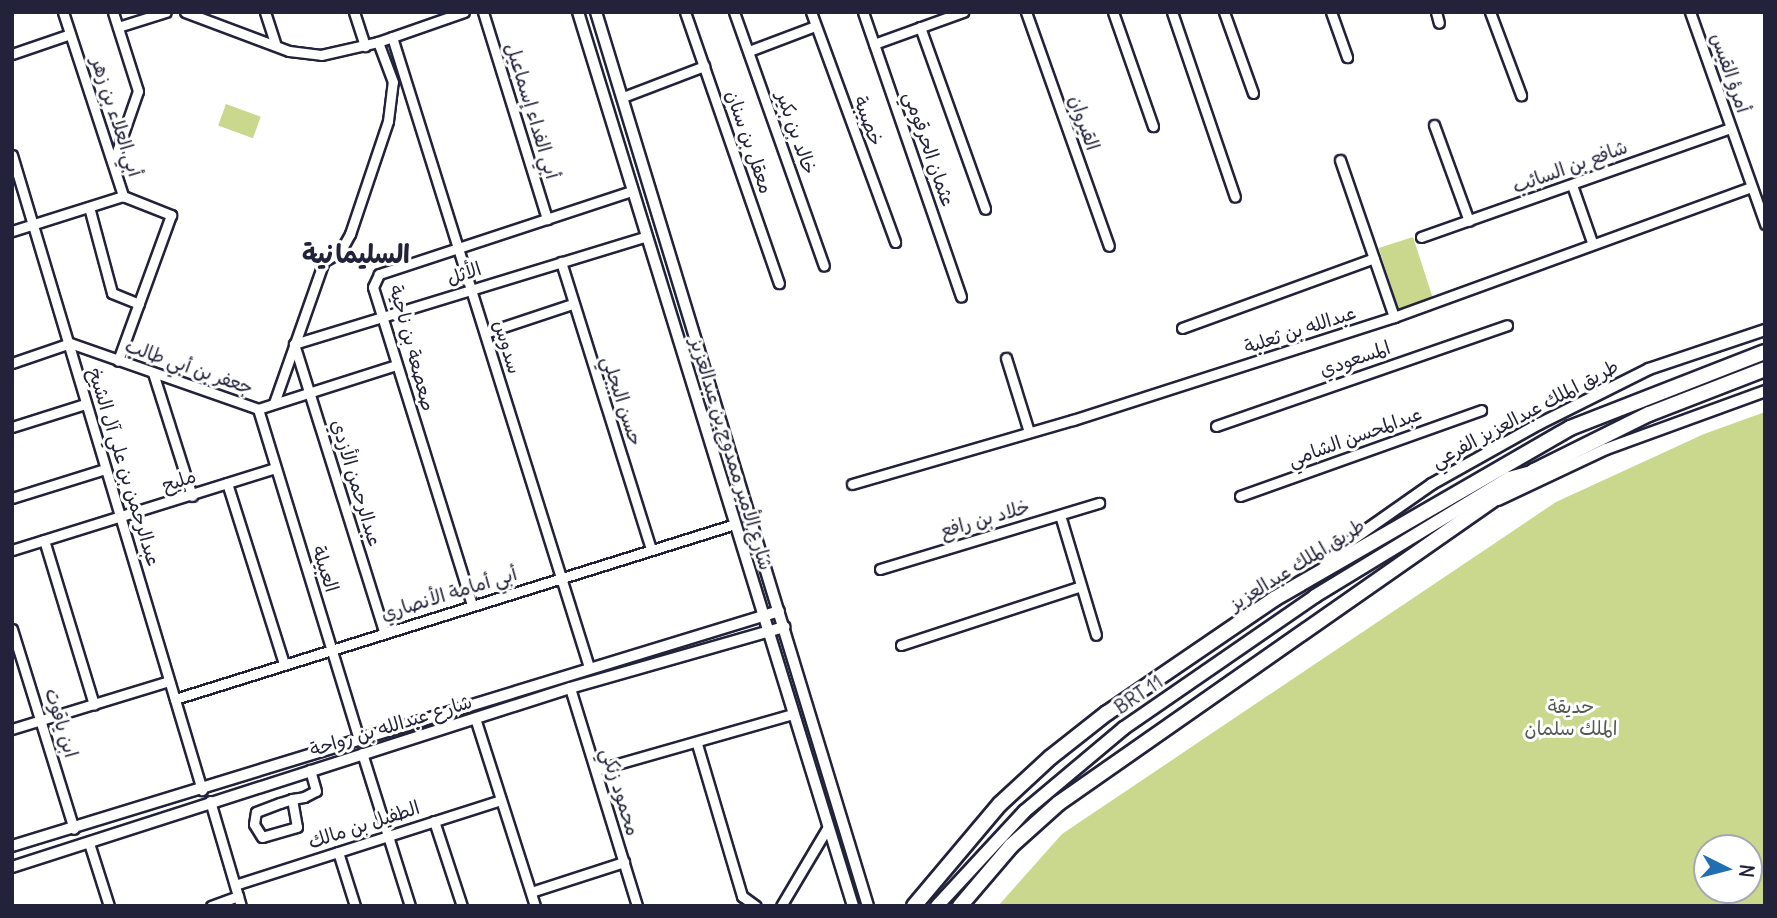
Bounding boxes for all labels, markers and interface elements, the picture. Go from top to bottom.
street label: أمرؤ القيس [1706,30,1754,116]
street label: أبي الفداء إسماعيل [500,40,564,182]
street label: أبي العلاء بن زهر [86,54,146,180]
street label: معقل بن سنان [721,87,777,197]
street label: خالد بن بكير [771,88,821,178]
street label: عثمان الحرقومي [899,89,959,209]
street label: القيروان [1064,92,1104,154]
street label: خصيبة [849,93,887,149]
street label: شافع بن السائب [1509,136,1631,198]
district label: السليمانية [302,238,410,270]
street label: الأثل [444,258,484,290]
street label: صعصعة بن ناجية [384,282,440,414]
street label: عبدالله بن ثعلبة [1241,301,1359,359]
street label: سدوس [488,317,526,377]
street label: جعفر بن أبي طالب [122,334,256,400]
street label: شارع الأمير ممدوح بن عبدالعزيز [685,335,777,573]
street label: المسعودي [1317,336,1393,382]
street label: حسن البجلي [597,353,647,449]
street label: طريق الملك عبدالعزيز الفرعي [1428,355,1622,473]
street label: عبدالرحمن بن علي آل الشيخ [83,365,165,569]
street label: عبدالمحسن الشامي [1285,402,1425,472]
street label: عبدالرحمن الأزدي [326,417,386,549]
street label: مليح [159,465,199,497]
street label: خلاد بن رافع [937,495,1033,543]
street label: طريق الملك عبدالعزيز [1225,514,1369,616]
street label: العبيلة [307,543,343,595]
street label: أبي أمامة الأنصاري [378,562,520,626]
street label: BRT 11 [1110,671,1168,719]
street label: ابن ياقوت [40,686,82,760]
street label: شارع عبدالله بن رواحة [307,691,475,761]
park label: حديقة الملك سلمان [1525,696,1617,740]
street label: محمود زنكي [596,745,644,839]
street label: الطفيل بن مالك [305,796,423,854]
north arrow [1693,834,1763,904]
text: N [1734,863,1760,879]

